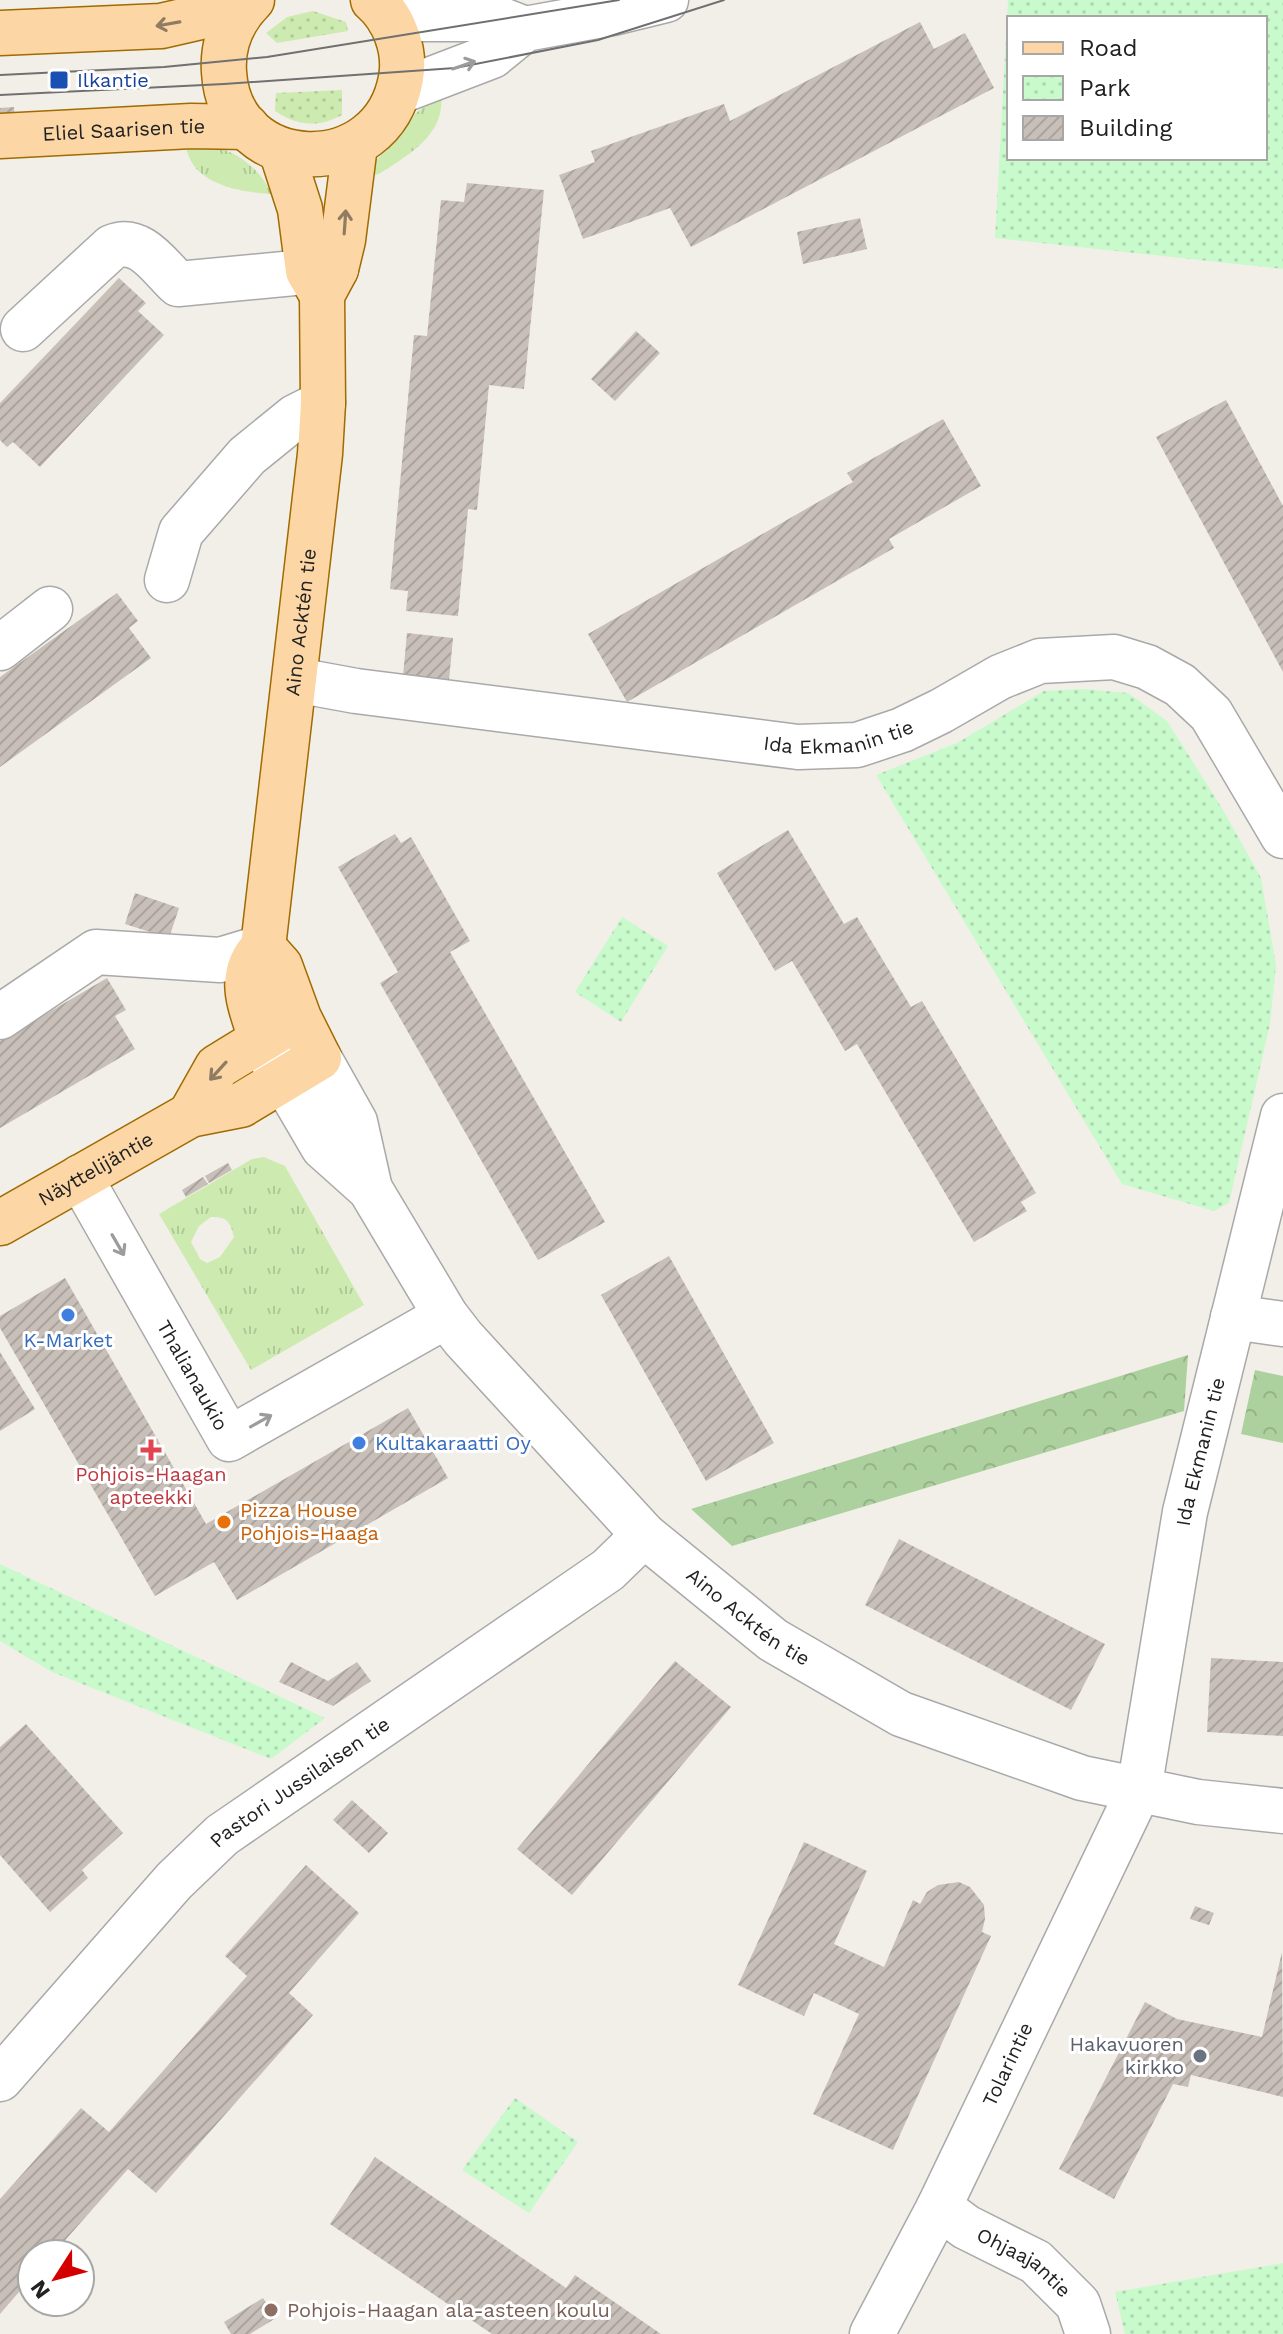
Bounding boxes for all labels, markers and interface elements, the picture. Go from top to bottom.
legend [1007,16,1267,160]
one-way arrow [156,17,181,32]
text: Road [1079,34,1138,62]
one-way arrow [452,57,477,72]
place label: Ilkantie [77,68,149,92]
marker: Ilkantie [48,69,70,91]
text: Park [1079,74,1131,102]
street label: Eliel Saarisen tie [42,114,205,146]
text: Building [1079,114,1172,142]
one-way arrow [338,209,353,236]
street label: Aino Acktén tie [280,547,321,697]
street label: Ida Ekmanin tie [762,714,917,759]
one-way arrow [209,1060,227,1080]
street label: Näyttelijäntie [34,1127,157,1211]
one-way arrow [110,1233,126,1256]
marker: K-Market [59,1306,77,1324]
street label: Thalianaukio [152,1316,234,1435]
place label: K-Market [23,1328,113,1352]
street label: Ida Ekmanin tie [1171,1375,1230,1528]
one-way arrow [249,1412,272,1428]
place label: Kultakaraatti Oy [375,1431,531,1455]
marker: Kultakaraatti Oy [350,1434,368,1452]
marker: Pohjois-Haagan apteekki [142,1441,160,1459]
place label: Pohjois-Haagan apteekki [75,1462,227,1509]
place label: Pizza House Pohjois-Haaga [240,1498,379,1545]
marker: Pizza House Pohjois-Haaga [215,1513,233,1531]
street label: Aino Acktén tie [682,1563,814,1671]
street label: Pastori Jussilaisen tie [205,1712,394,1852]
street label: Tolarintie [977,2018,1038,2110]
place label: Hakavuoren kirkko [1070,2032,1184,2079]
marker: Hakavuoren kirkko [1191,2047,1209,2065]
street label: Ohjaajantie [973,2222,1076,2302]
north arrow [16,2238,96,2318]
text: N [25,2276,55,2303]
place label: Pohjois-Haagan ala-asteen koulu [287,2298,610,2322]
marker: Pohjois-Haagan ala-asteen koulu [262,2301,280,2319]

